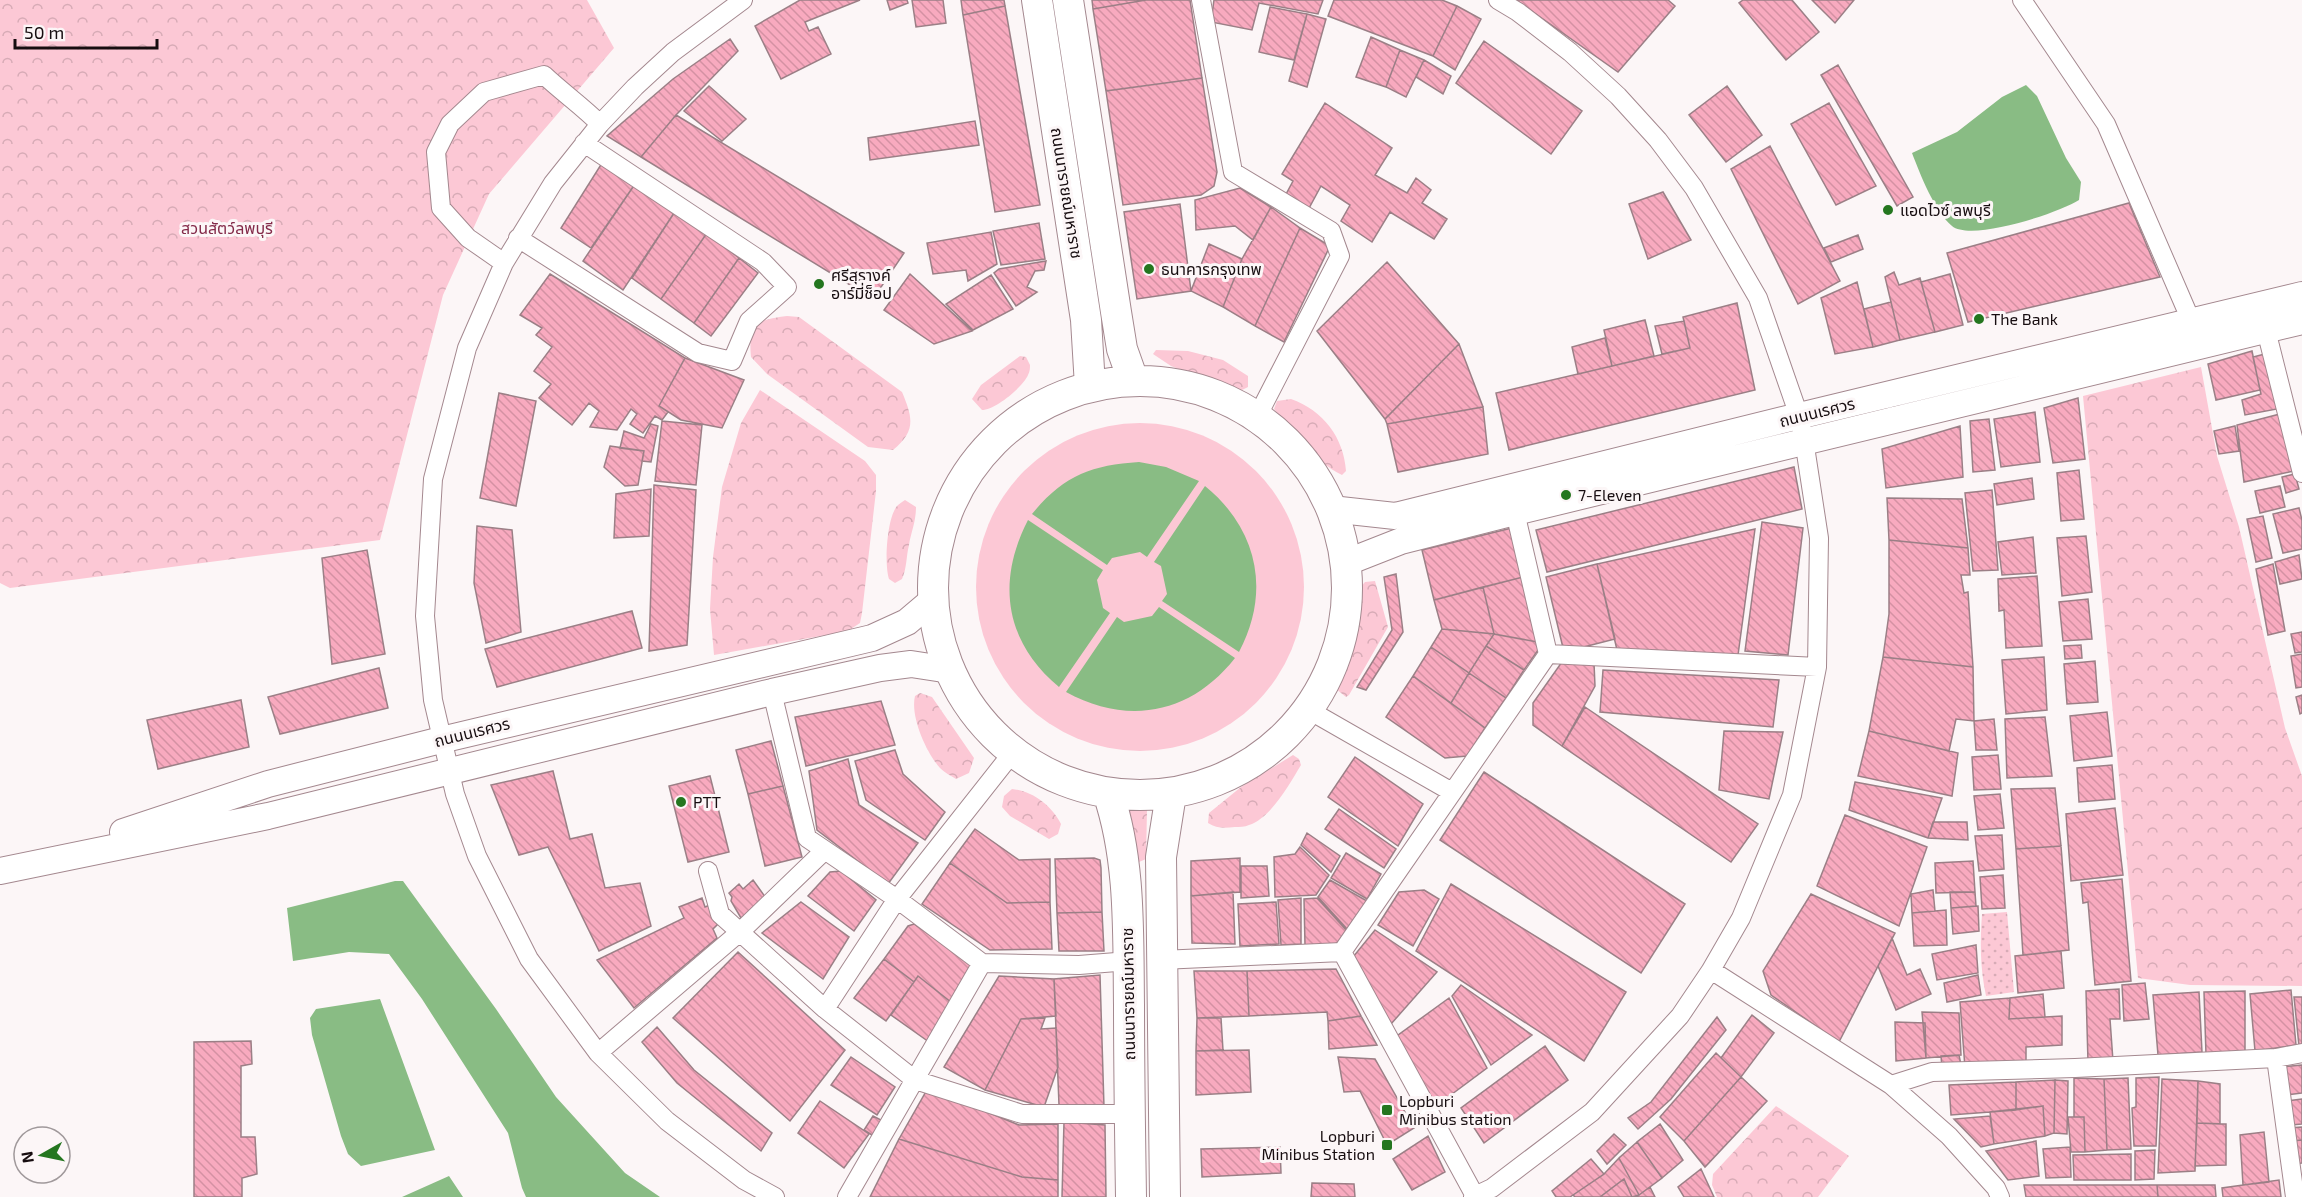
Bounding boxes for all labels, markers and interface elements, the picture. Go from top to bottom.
scale bar [15,12,158,50]
text: 50 m [24,21,64,43]
street label: ถนนนารายณ์มหาราช [1048,126,1087,260]
place label: แอดไวซ์ ลพบุรี [1900,200,1991,220]
marker: แอดไวซ์ ลพบุรี [1881,203,1895,217]
park label: สวนสัตว์ลพบุรี [181,218,273,238]
place label: ธนาคารกรุงเทพ [1161,259,1262,279]
marker: ธนาคารกรุงเทพ [1142,262,1156,276]
place label: ศรีสุรางค์ อาร์มี่ช็อป [831,265,892,302]
marker: ศรีสุรางค์ อาร์มี่ช็อป [812,277,826,291]
place label: The Bank [1991,309,2058,328]
marker: The Bank [1972,312,1986,326]
street label: ถนนนเรศวร [1777,393,1857,430]
place label: 7-Eleven [1578,485,1642,504]
marker: 7-Eleven [1559,488,1573,502]
street label: ถนนนเรศวร [432,713,512,750]
place label: PTT [693,792,721,811]
marker: PTT [674,795,688,809]
street label: ถนนนารายณ์มหาราช [1117,927,1138,1061]
place label: Lopburi Minibus station [1399,1091,1512,1128]
marker: Lopburi Minibus station [1380,1103,1394,1117]
north arrow [12,1125,72,1185]
place label: Lopburi Minibus Station [1262,1126,1375,1163]
marker: Lopburi Minibus Station [1380,1138,1394,1152]
text: N [16,1150,37,1165]

